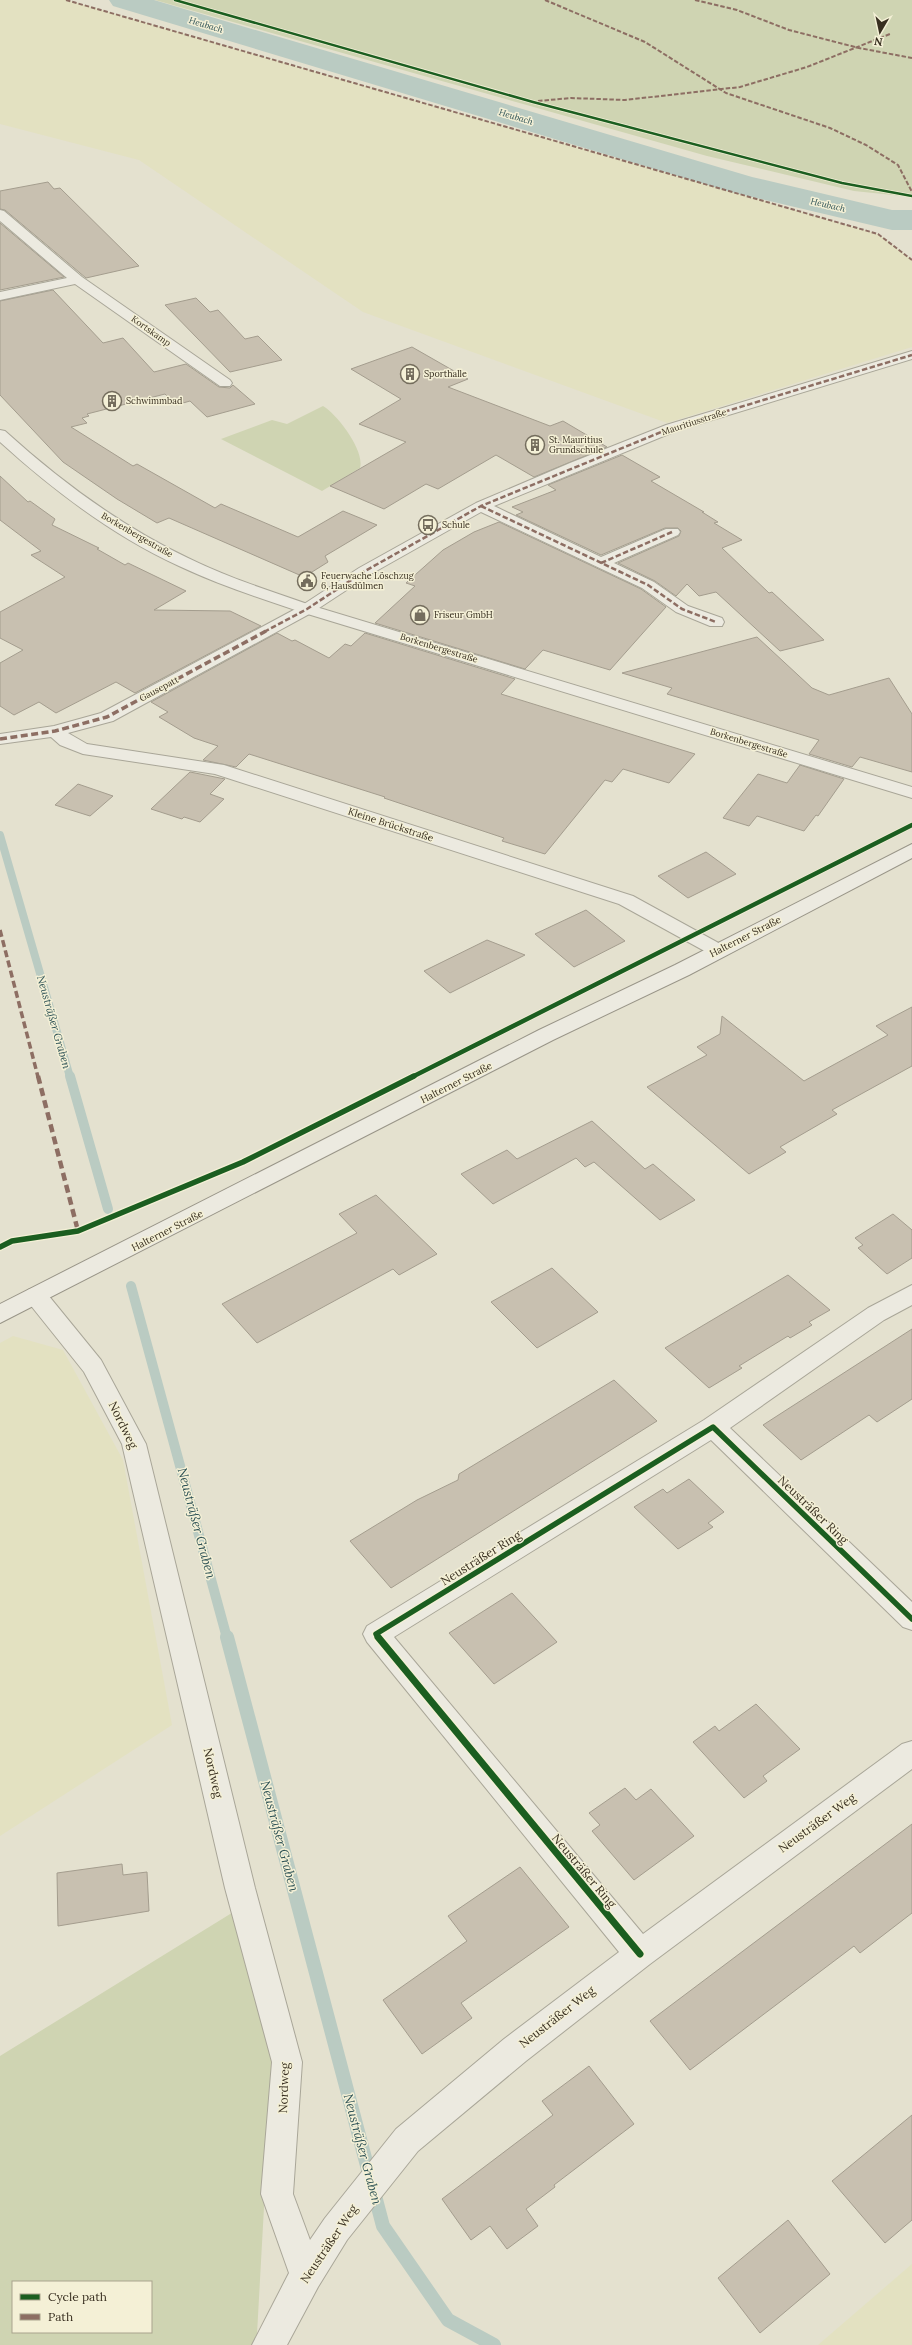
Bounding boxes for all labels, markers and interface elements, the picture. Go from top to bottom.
north arrow [860,12,900,52]
water label: Heubach [188,14,225,35]
text: N [873,34,884,49]
water label: Heubach [498,106,535,127]
water label: Heubach [810,195,847,214]
street label: Kortskamp [129,313,173,348]
building icon: Sporthalle [399,363,421,385]
place label: Sporthalle [424,368,467,379]
building icon: Schwimmbad [101,390,123,412]
place label: Schwimmbad [126,395,183,406]
street label: Mauritiusstraße [660,406,728,437]
building icon: St. Mauritius Grundschule [524,434,546,456]
place label: St. Mauritius Grundschule [549,434,603,455]
street label: Borkenbergestraße [100,510,175,560]
bus stop icon: Schule [417,514,439,536]
place label: Schule [442,519,470,530]
public building icon: Feuerwache Löschzug 6, Hausdülmen [296,570,318,592]
place label: Feuerwache Löschzug 6, Hausdülmen [321,570,415,591]
shop icon: Friseur GmbH [409,604,431,626]
place label: Friseur GmbH [434,609,493,620]
street label: Borkenbergestraße [399,630,479,665]
street label: Gausepatt [137,673,181,703]
street label: Borkenbergestraße [709,725,789,760]
street label: Kleine Brückstraße [346,805,436,845]
street label: Halterner Straße [707,913,784,960]
water label: Neusträßer Graben [34,974,74,1071]
street label: Halterner Straße [418,1059,495,1106]
street label: Halterner Straße [129,1207,206,1254]
street label: Nordweg [106,1399,141,1451]
water label: Neusträßer Graben [174,1466,220,1580]
street label: Neusträßer Ring [775,1472,852,1547]
street label: Neusträßer Ring [438,1527,524,1588]
street label: Nordweg [200,1746,227,1800]
water label: Neusträßer Graben [257,1779,303,1893]
street label: Neusträßer Weg [775,1789,859,1856]
street label: Neusträßer Ring [549,1831,620,1911]
street label: Neusträßer Weg [516,1982,598,2051]
street label: Nordweg [275,2062,292,2114]
water label: Neusträßer Graben [340,2092,386,2206]
street label: Neusträßer Weg [297,2201,361,2286]
legend [12,2281,152,2333]
text: Cycle path [48,2289,107,2304]
text: Path [48,2309,73,2324]

